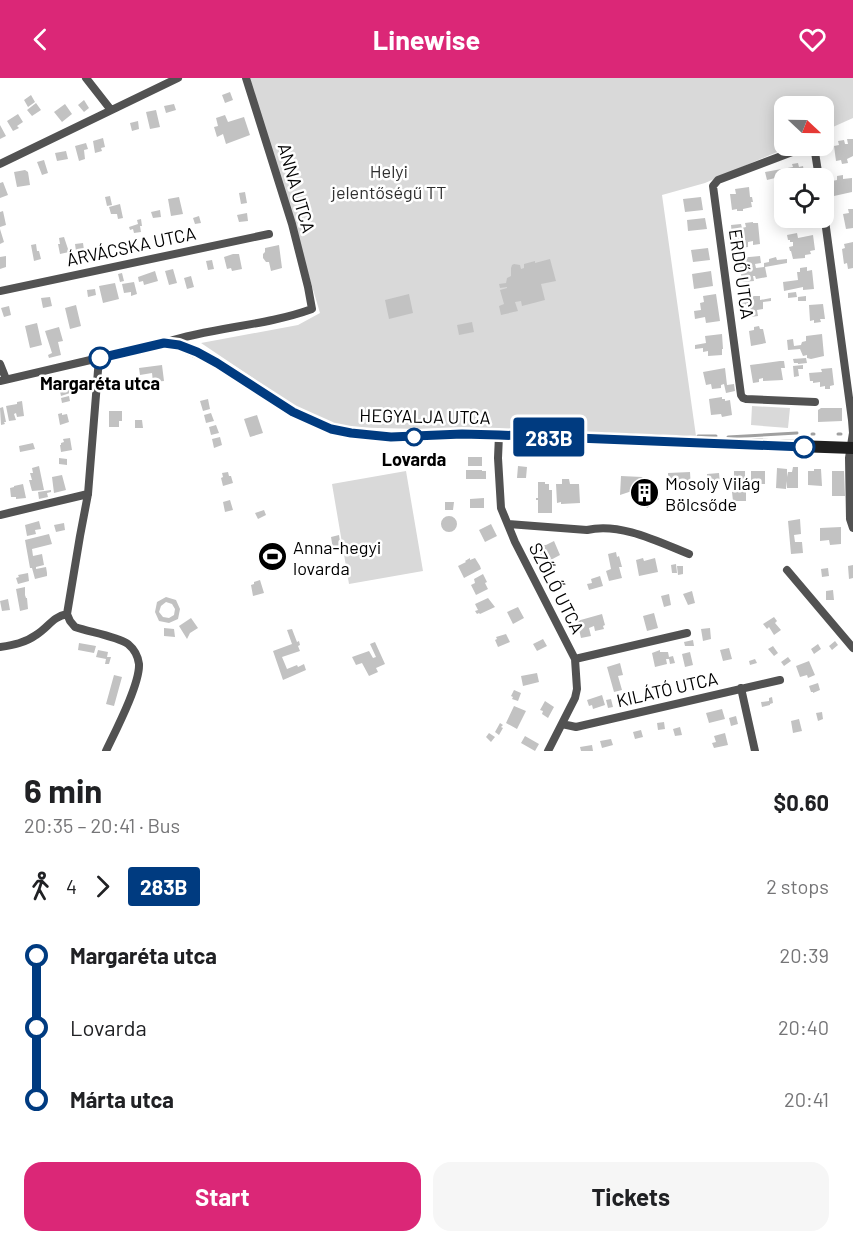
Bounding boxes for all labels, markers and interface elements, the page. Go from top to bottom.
icon: back [24,23,57,56]
text: Linewise [373,23,480,55]
icon: heart [796,23,829,56]
north arrow [774,96,834,156]
map controls [774,96,834,228]
street label: ANNA UTCA [274,141,320,236]
park label: Helyi jelentőségű TT [330,160,447,203]
button: locate [774,168,834,228]
street label: ÁRVÁCSKA UTCA [64,222,198,270]
street label: ERDŐ UTCA [725,228,759,320]
marker: Margaréta utca [89,347,111,369]
place label: Margaréta utca [40,372,160,394]
street label: HEGYALJA UTCA [359,404,491,428]
line badge: 283B [507,418,591,456]
text: 283B [525,425,573,450]
marker: Lovarda [405,428,423,446]
unlabelled marker [793,436,815,458]
place label: Lovarda [382,448,446,470]
place label: Mosoly Világ Bölcsőde [665,472,760,515]
building icon: Mosoly Világ Bölcsőde [628,477,660,509]
place label: Anna-hegyi lovarda [293,536,381,579]
street label: SZŐLŐ UTCA [525,539,589,637]
sports icon: Anna-hegyi lovarda [256,541,288,573]
street label: KILÁTÓ UTCA [614,667,720,711]
text: 6 min [24,770,102,810]
text: $0.60 [774,789,829,815]
text: 20:35 – 20:41 · Bus [24,813,180,837]
icon: walk [24,870,57,903]
icon: forward [86,870,119,903]
text: 4 [66,874,77,898]
text: 283B [140,874,188,899]
text: 2 stops [766,874,829,898]
text: Margaréta utca [70,942,217,968]
text: 20:39 [779,943,829,967]
text: Lovarda [70,1014,147,1040]
text: 20:40 [778,1015,829,1039]
text: Márta utca [70,1086,174,1112]
text: 20:41 [784,1087,829,1111]
button: Start [24,1162,421,1231]
button: Tickets [433,1162,829,1231]

